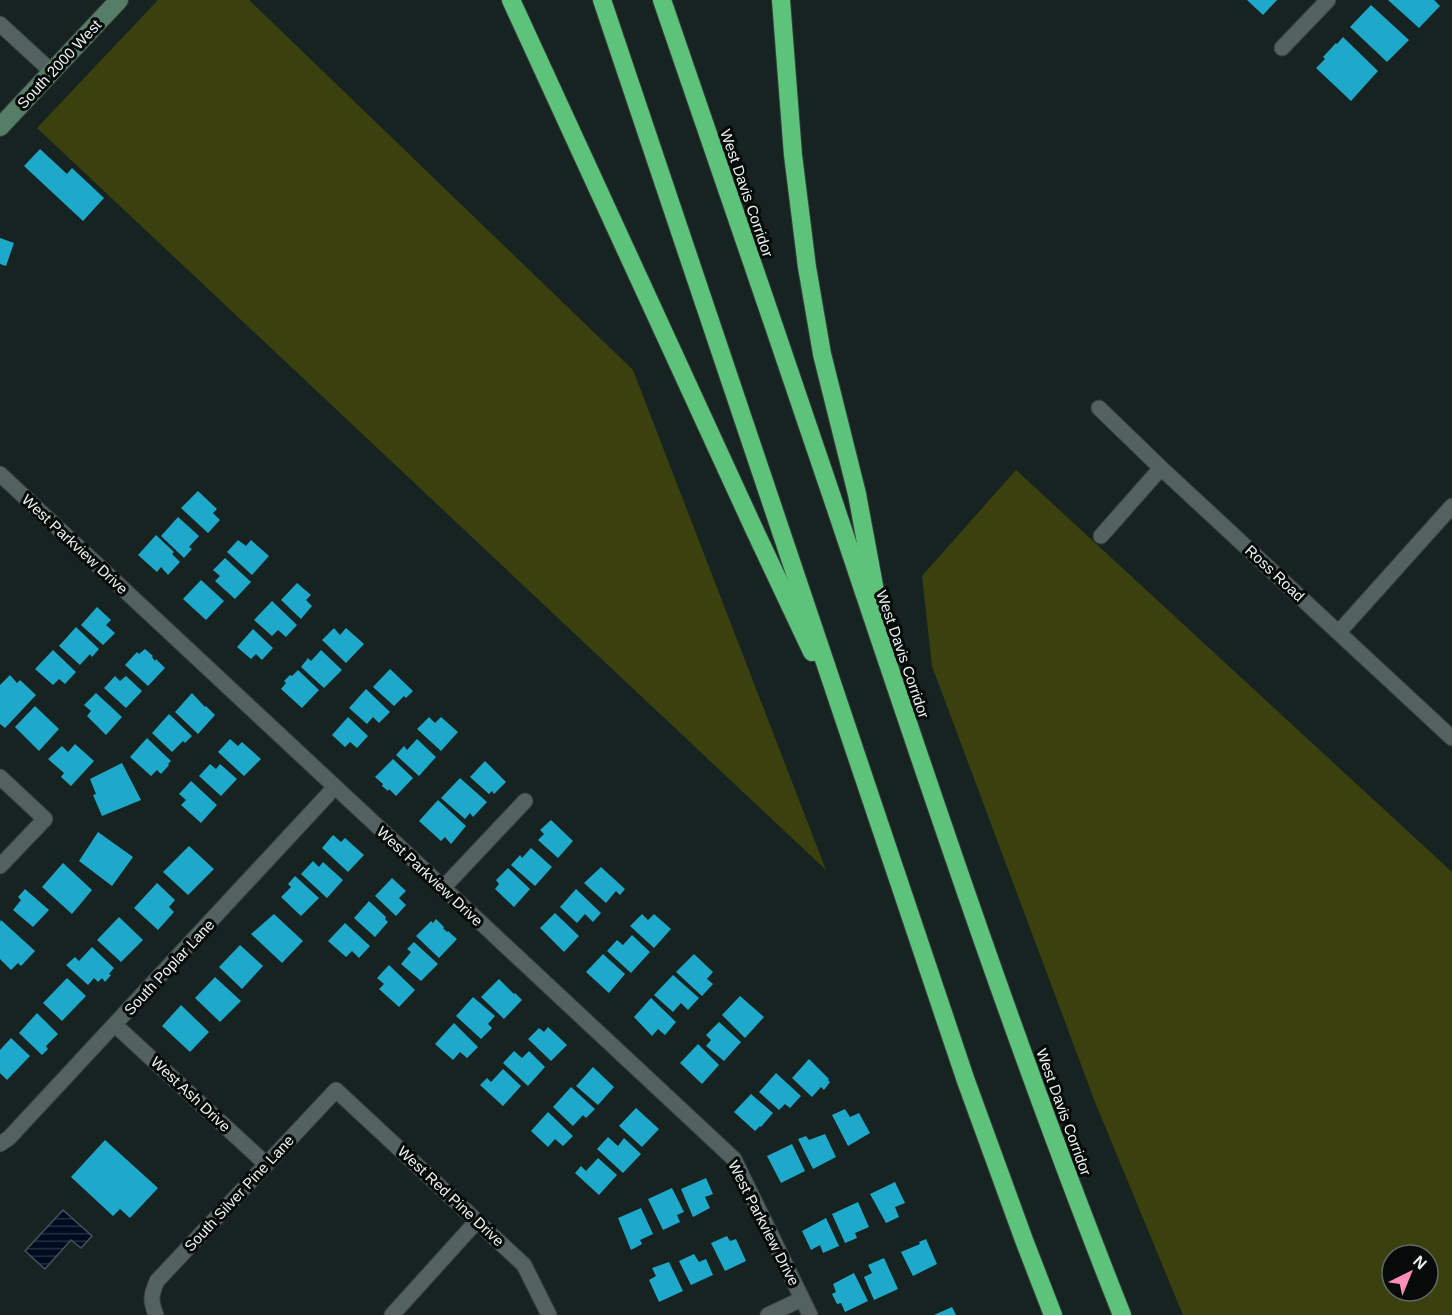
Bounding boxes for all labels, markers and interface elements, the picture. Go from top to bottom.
street label: South 2000 West [14,16,105,112]
street label: West Davis Corridor [717,127,777,259]
street label: West Parkview Drive [19,491,131,597]
street label: Ross Road [1242,541,1308,605]
street label: West Davis Corridor [873,588,933,720]
street label: West Parkview Drive [374,823,486,929]
street label: South Poplar Lane [120,916,218,1018]
street label: West Davis Corridor [1033,1046,1095,1178]
street label: West Ash Drive [148,1053,234,1135]
street label: South Silver Pine Lane [181,1131,297,1255]
street label: West Red Pine Drive [394,1142,508,1250]
street label: West Parkview Drive [725,1158,803,1288]
north arrow [1380,1243,1440,1303]
text: N [1410,1252,1430,1273]

